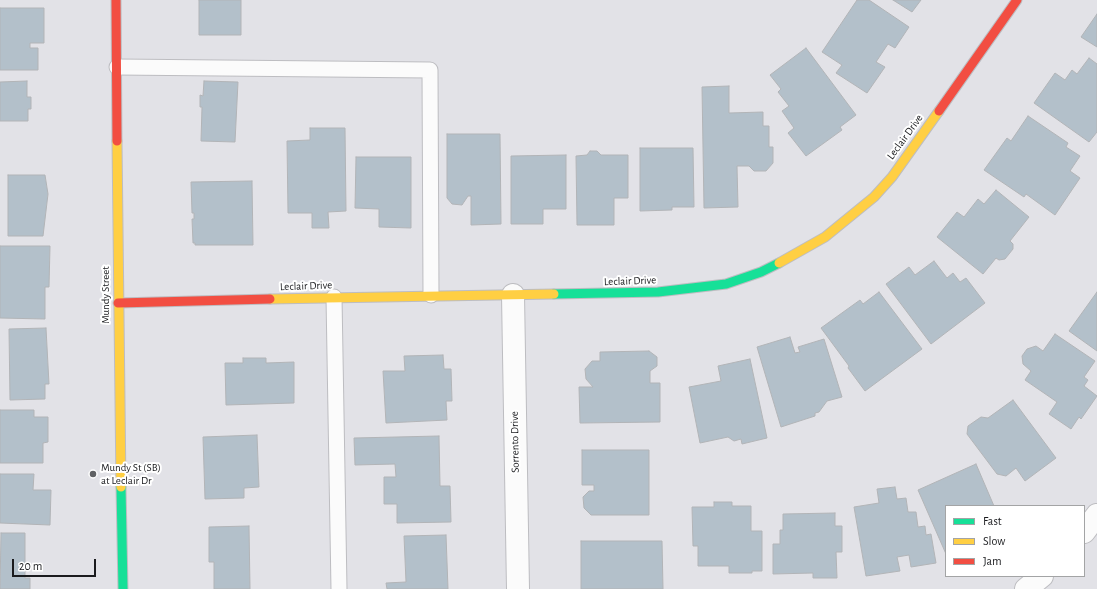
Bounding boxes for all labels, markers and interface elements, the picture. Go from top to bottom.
street label: Leclair Drive [884,112,926,162]
street label: Mundy Street [99,266,113,324]
street label: Leclair Drive [604,273,656,289]
street label: Leclair Drive [280,278,332,294]
street label: Sorrento Drive [508,411,522,473]
place label: Mundy St (SB) at Leclair Dr [101,461,161,487]
marker: Mundy St (SB) at Leclair Dr [88,469,98,479]
legend [945,505,1085,577]
text: Fast [983,515,1002,527]
text: Slow [983,535,1005,547]
scale bar [14,551,98,577]
text: Jam [983,555,1002,567]
text: 20 m [19,560,42,572]

